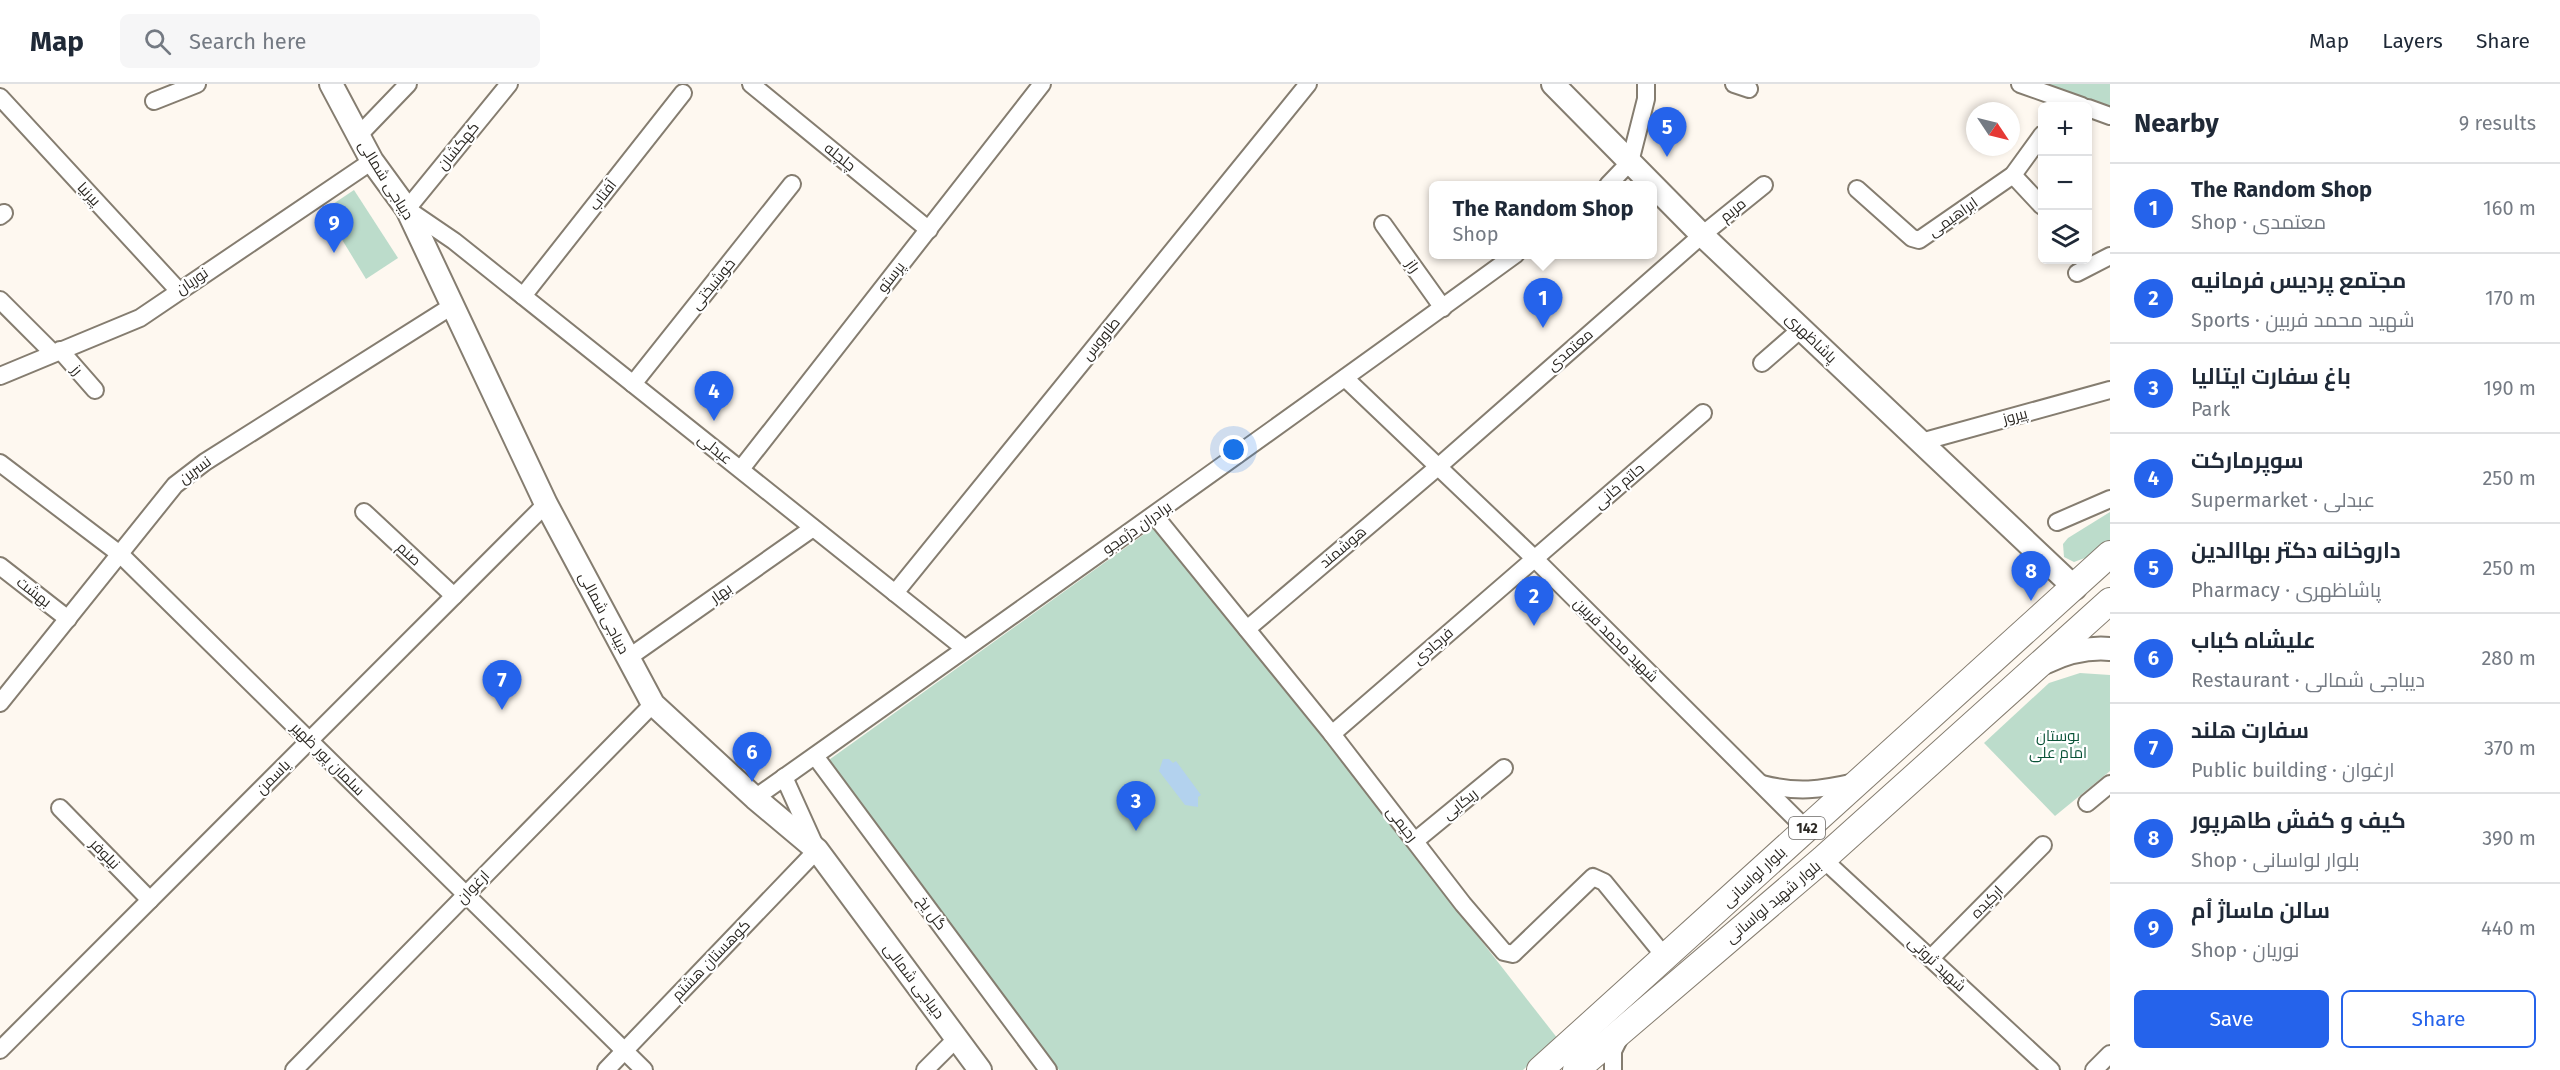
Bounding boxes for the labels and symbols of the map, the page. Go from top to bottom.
north arrow [1966,102,2020,156]
pin: 5 [1648,107,1686,157]
street label: کهکشان [433,118,484,174]
street label: دیباجی شمالی [354,137,417,223]
street label: چلچله [820,139,859,176]
street label: آفتاب [585,176,621,214]
street label: پیرنیا [73,178,104,210]
street label: ابراهیمی [1925,193,1982,241]
street label: مریم [1716,194,1750,227]
pin: 9 [314,204,354,253]
street label: خوشبختی [687,255,740,314]
street label: راز [1402,255,1424,276]
street label: پرستو [873,258,909,297]
street label: نوریان [172,264,212,299]
pin: 1 [1524,278,1562,328]
street label: پاشاظهری [1781,309,1840,368]
street label: طاووس [1078,314,1125,365]
street label: معتمدی [1543,325,1597,376]
street label: رز [67,360,86,379]
pin: 4 [694,372,734,421]
street label: پیروز [2000,404,2030,429]
street label: عبدلی [694,430,736,469]
your location [1219,435,1248,464]
street label: نسرین [175,452,215,489]
street label: حاتم خانی [1590,459,1648,513]
street label: برادران دژمجو [1099,498,1176,559]
street label: هوشمند [1316,522,1370,572]
street label: صنم [392,538,425,570]
pin: 8 [2012,552,2050,601]
street label: دیباجی شمالی [574,569,633,657]
street label: بهشت [12,573,55,612]
pin: 2 [1514,576,1553,626]
street label: بهار [706,579,736,608]
street label: شهید محمد فربین [1569,594,1662,687]
street label: فرجادی [1409,624,1457,669]
pin: 7 [482,660,522,710]
street label: سلمان پور ظهیر [286,718,368,800]
park label: بوستان امام علی [2029,727,2087,763]
pin: 6 [732,732,771,782]
street label: یاسمن [252,756,295,799]
pin: 3 [1116,782,1156,831]
street label: ریکایی [1439,785,1482,824]
street label: رحیمی [1382,803,1421,846]
road number: 142 [1789,817,1825,839]
street label: نیلوفر [86,834,124,873]
street label: بلوار لواسانی [1719,843,1790,912]
street label: بلوار شهید لواسانی [1722,857,1825,948]
street label: ارغوان [453,867,494,908]
street label: ارکیده [1967,882,2007,922]
street label: گل یخ [912,892,951,935]
street label: کوهستان هشتم [668,916,755,1005]
street label: شهید ثروتی [1904,933,1970,996]
street label: دیباجی شمالی [879,940,948,1023]

